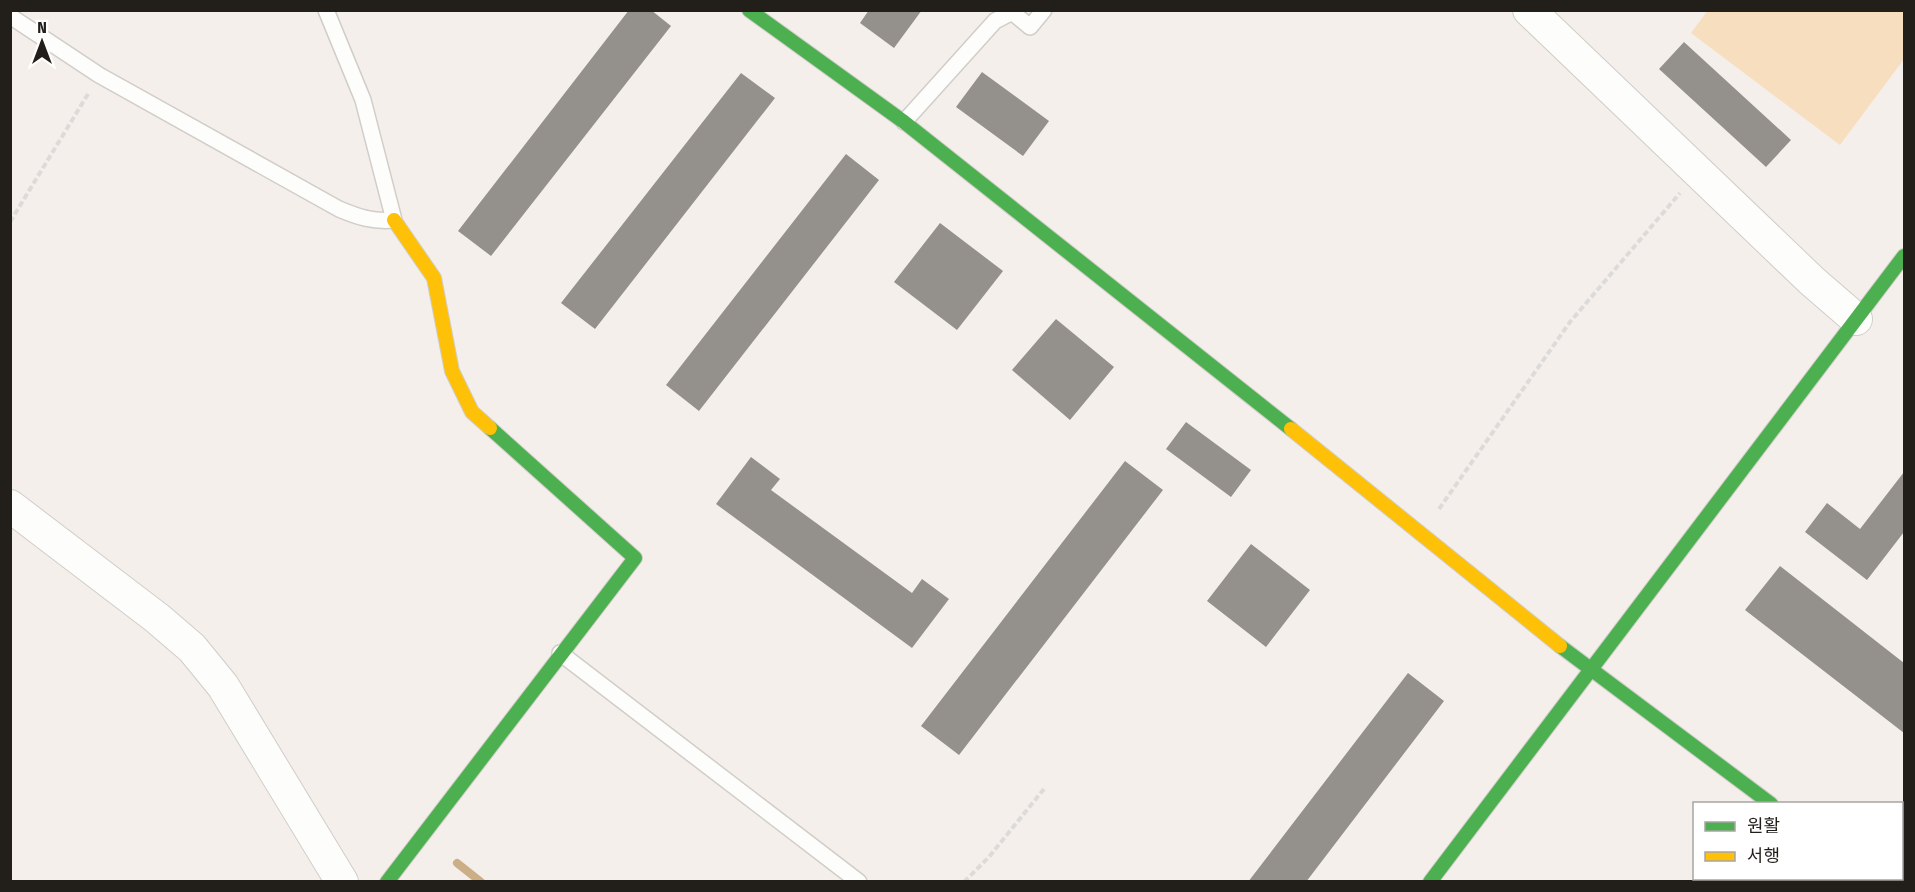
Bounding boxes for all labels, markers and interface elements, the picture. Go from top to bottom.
north arrow [12,12,72,72]
text: N [37,18,47,37]
legend [1693,802,1903,880]
text: 원활 [1747,815,1780,837]
text: 서행 [1747,845,1780,867]

